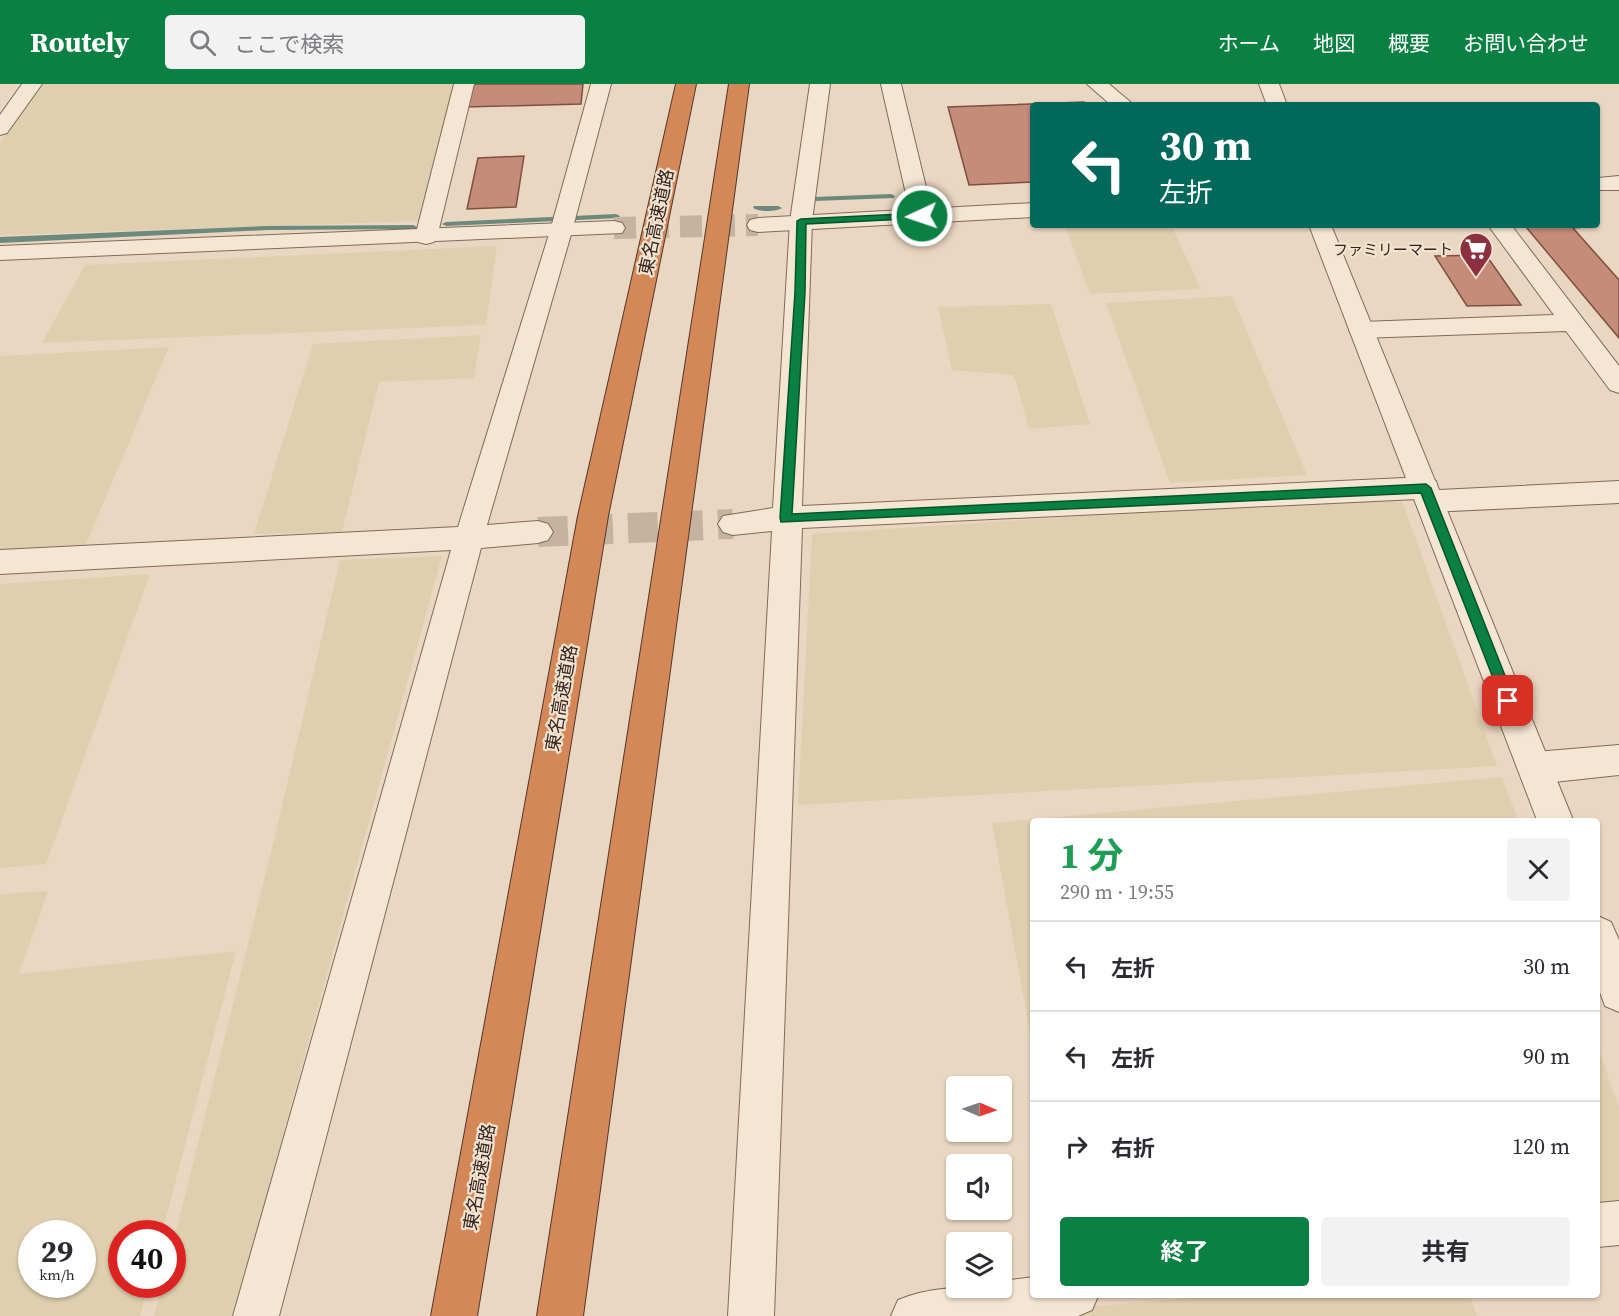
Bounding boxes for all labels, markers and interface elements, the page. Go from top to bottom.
search box [165,15,585,69]
text: Routely [30,23,129,61]
icon: search [186,26,219,59]
text: ここで検索 [234,29,344,59]
text: ホーム [1218,29,1280,58]
text: 地図 [1313,29,1355,58]
text: 概要 [1388,29,1430,58]
text: お問い合わせ [1463,29,1589,58]
text: 30 m [1159,116,1252,174]
icon: left [1060,126,1138,204]
street label: 東名高速道路 [633,167,679,277]
text: 左折 [1159,174,1213,211]
position arrow [890,184,954,248]
supermarket icon: ファミリーマート [1458,231,1494,278]
place label: ファミリーマート [1333,239,1453,260]
street label: 東名高速道路 [539,643,583,753]
pin [1482,675,1533,726]
icon: arrive [1491,684,1524,717]
text: 1 分 [1060,831,1123,880]
button: close [1507,838,1570,901]
text: 290 m · 19:55 [1060,878,1174,906]
icon: left [1060,950,1093,983]
text: 30 m [1523,951,1570,981]
text: 左折 [1111,953,1155,983]
icon: left [1060,1040,1093,1073]
text: 90 m [1523,1041,1570,1071]
text: 左折 [1111,1043,1155,1073]
north arrow [946,1076,1012,1142]
map controls [946,1076,1012,1298]
street label: 東名高速道路 [457,1122,501,1232]
icon: right [1060,1130,1093,1163]
text: 120 m [1512,1131,1570,1161]
text: 右折 [1111,1133,1155,1163]
button: sound [946,1154,1012,1220]
button: 終了 [1060,1217,1309,1286]
button: 共有 [1321,1217,1570,1286]
speed limit sign: 40 [108,1220,186,1298]
text: 29 [41,1231,73,1272]
button: layers [946,1232,1012,1298]
text: km/h [39,1264,75,1285]

